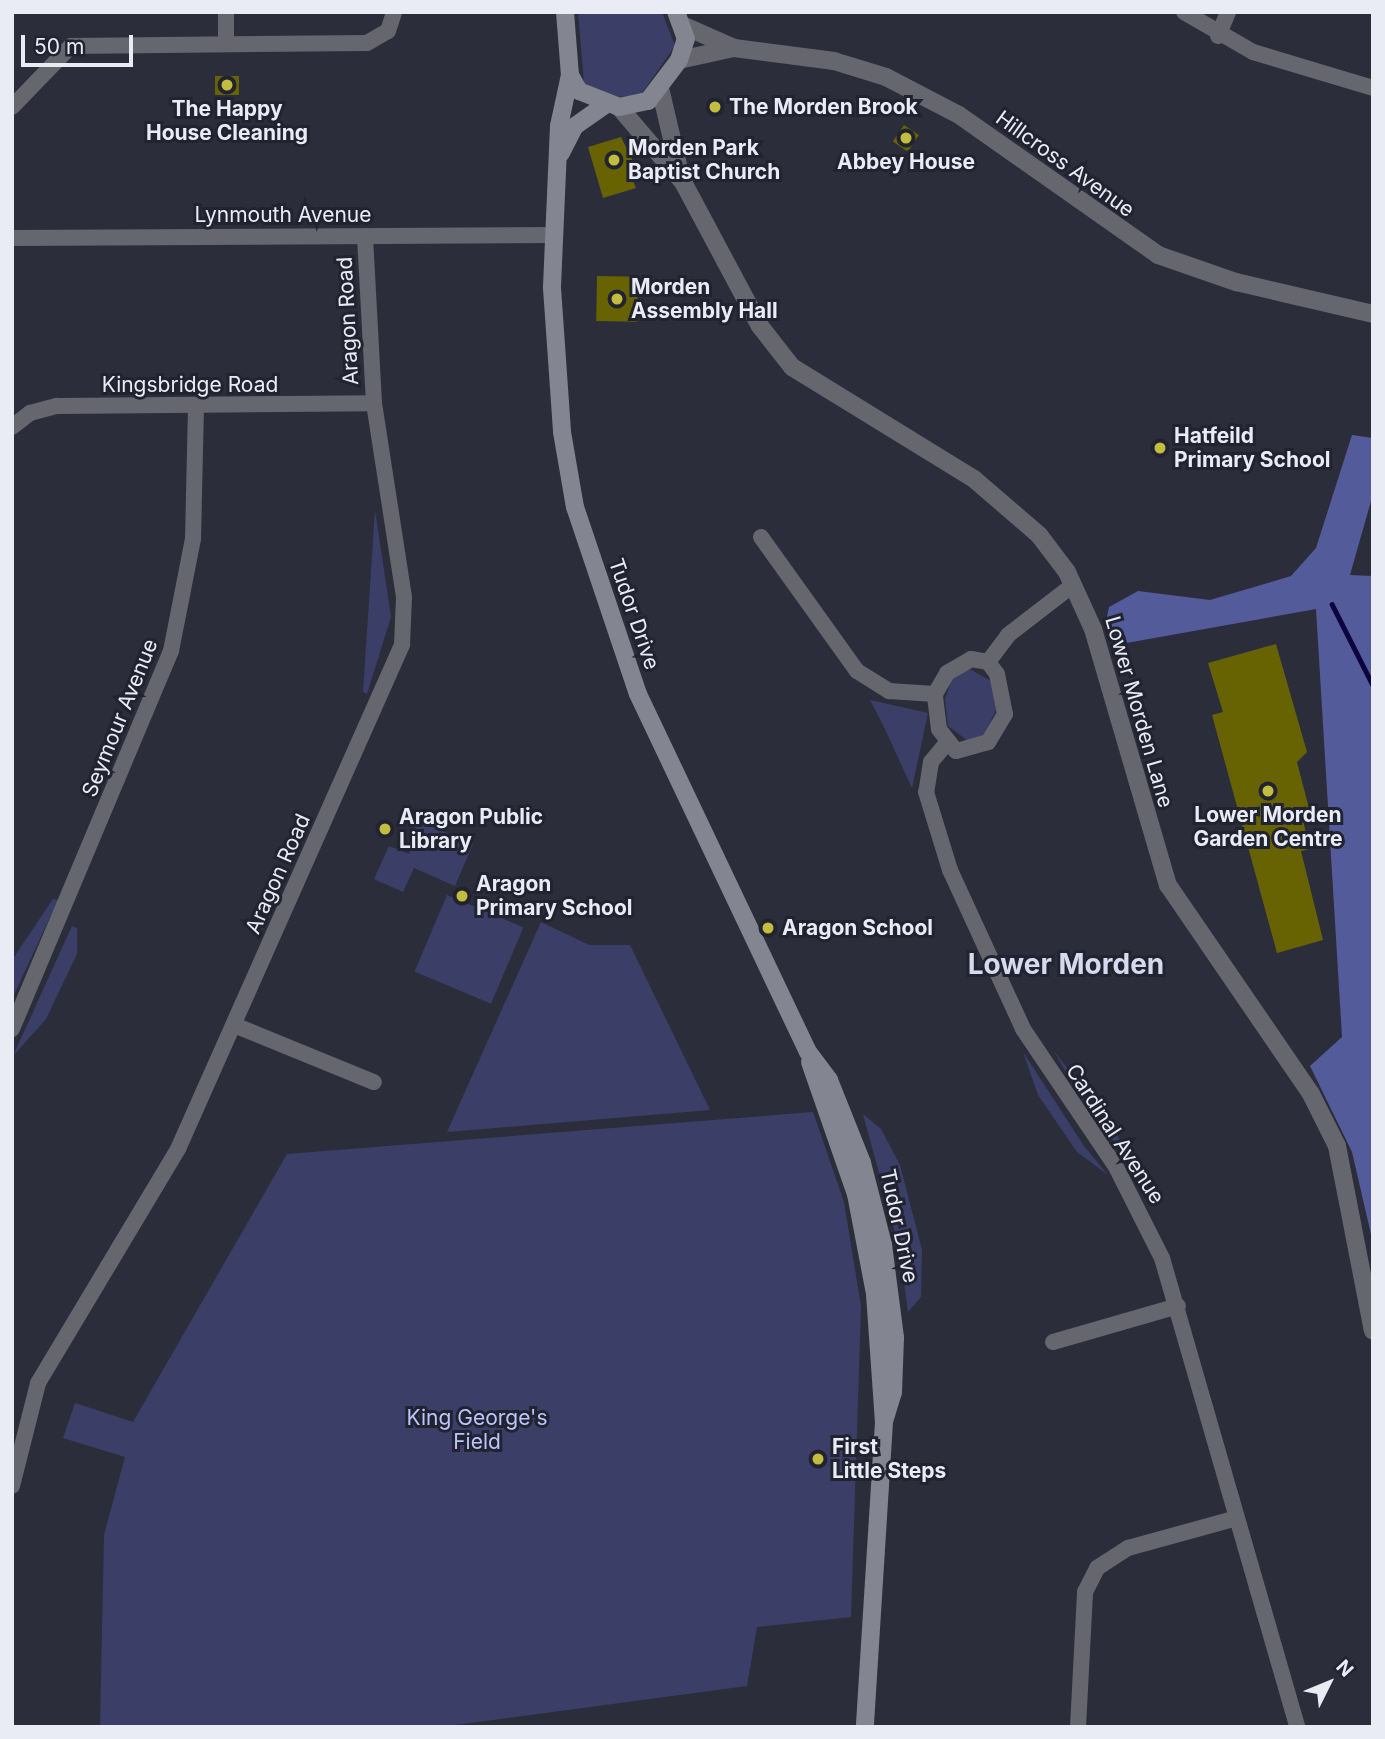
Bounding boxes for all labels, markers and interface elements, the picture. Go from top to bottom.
scale bar [24,21,136,65]
text: 50 m [34,34,84,59]
marker: The Happy House Cleaning [219,77,235,93]
place label: The Morden Brook [729,94,918,120]
place label: The Happy House Cleaning [146,96,308,146]
marker: The Morden Brook [707,99,723,115]
street label: Hillcross Avenue [991,105,1139,223]
marker: Abbey House [898,130,914,146]
place label: Morden Park Baptist Church [628,135,780,185]
place label: Abbey House [837,149,975,175]
marker: Morden Park Baptist Church [606,152,622,168]
street label: Lynmouth Avenue [194,202,372,228]
street label: Aragon Road [332,256,364,386]
place label: Morden Assembly Hall [631,274,778,324]
marker: Morden Assembly Hall [609,291,625,307]
street label: Kingsbridge Road [102,372,278,398]
place label: Hatfeild Primary School [1174,423,1330,473]
marker: Hatfeild Primary School [1152,440,1168,456]
street label: Tudor Drive [603,555,665,673]
street label: Lower Morden Lane [1100,613,1178,811]
street label: Seymour Avenue [77,635,163,801]
marker: Lower Morden Garden Centre [1260,783,1276,799]
place label: Lower Morden Garden Centre [1193,802,1343,852]
place label: Aragon Public Library [399,804,543,854]
street label: Aragon Road [240,810,316,938]
marker: Aragon Public Library [377,821,393,837]
place label: Aragon Primary School [476,871,632,921]
marker: Aragon Primary School [454,888,470,904]
place label: Aragon School [782,915,933,941]
marker: Aragon School [760,920,776,936]
district label: Lower Morden [968,947,1164,981]
street label: Cardinal Avenue [1060,1059,1170,1209]
street label: Tudor Drive [875,1167,923,1285]
park label: King George's Field [407,1405,547,1455]
place label: First Little Steps [832,1434,946,1484]
marker: First Little Steps [810,1451,826,1467]
north arrow [1294,1648,1364,1718]
text: N [1331,1655,1358,1681]

